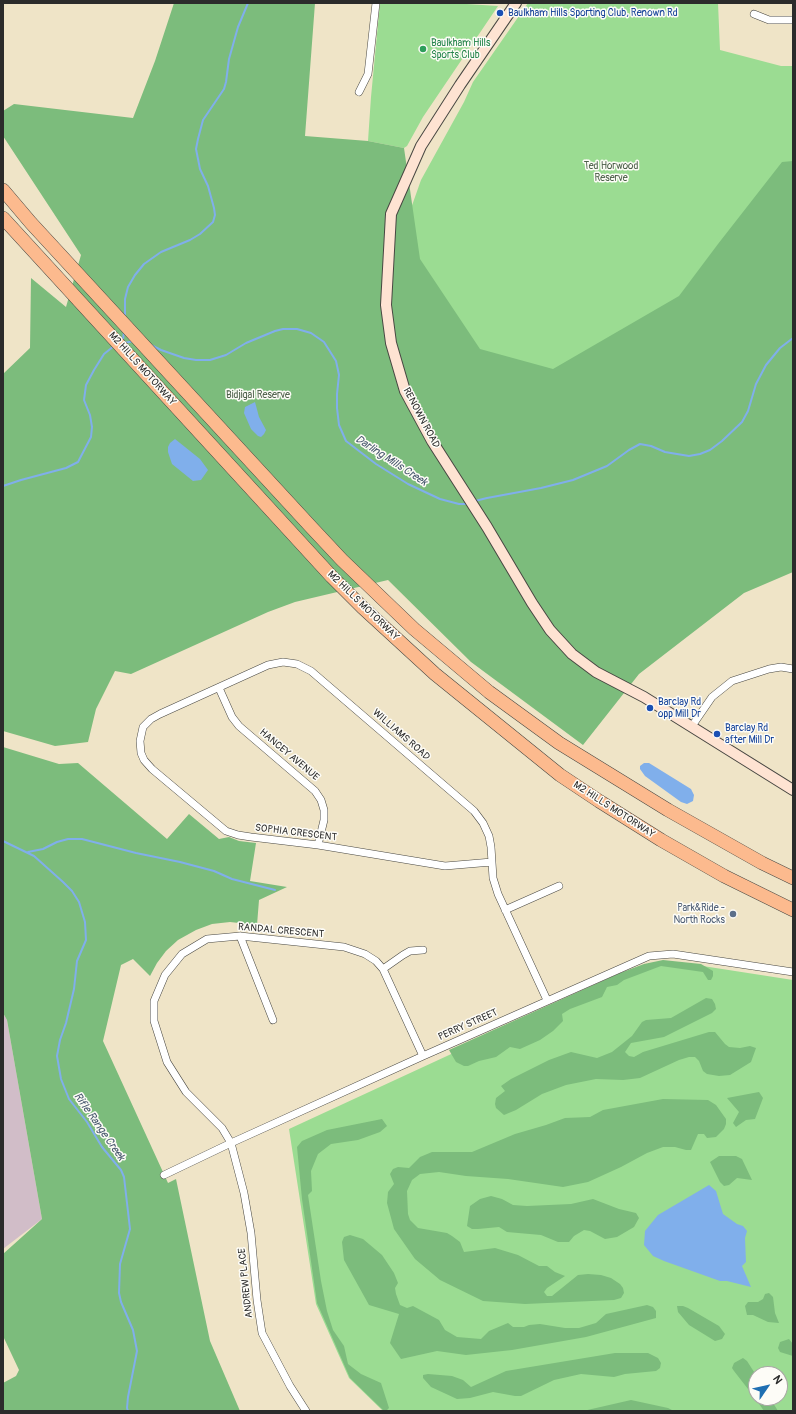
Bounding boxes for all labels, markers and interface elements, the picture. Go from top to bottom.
place label: Baulkham Hills Sporting Club, Renown Rd [508,7,678,19]
marker: Baulkham Hills Sporting Club, Renown Rd [495,8,505,18]
place label: Baulkham Hills Sports Club [431,37,490,60]
marker: Baulkham Hills Sports Club [418,44,428,54]
park label: Ted Horwood Reserve [584,160,638,184]
street label: M2 HILLS MOTORWAY [106,330,178,408]
street label: RENOWN ROAD [400,386,442,450]
park label: Bidjigal Reserve [226,389,290,401]
water label: Darling Mills Creek [353,433,429,489]
street label: M2 HILLS MOTORWAY [325,569,401,643]
place label: Barclay Rd opp Mill Dr [658,696,701,720]
marker: Barclay Rd opp Mill Dr [645,703,655,713]
street label: WILLIAMS ROAD [370,707,432,763]
place label: Barclay Rd after Mill Dr [725,722,774,746]
street label: HANCEY AVENUE [257,727,321,783]
marker: Barclay Rd after Mill Dr [712,729,722,739]
street label: M2 HILLS MOTORWAY [571,779,657,841]
street label: SOPHIA CRESCENT [254,822,338,844]
place label: Park&Ride - North Rocks [674,902,725,926]
marker: Park&Ride - North Rocks [728,909,738,919]
street label: RANDAL CRESCENT [237,921,325,941]
street label: PERRY STREET [437,1007,499,1043]
water label: Rifle Range Creek [71,1091,127,1163]
street label: ANDREW PLACE [236,1247,256,1319]
north arrow [748,1366,788,1406]
text: N [770,1373,785,1386]

